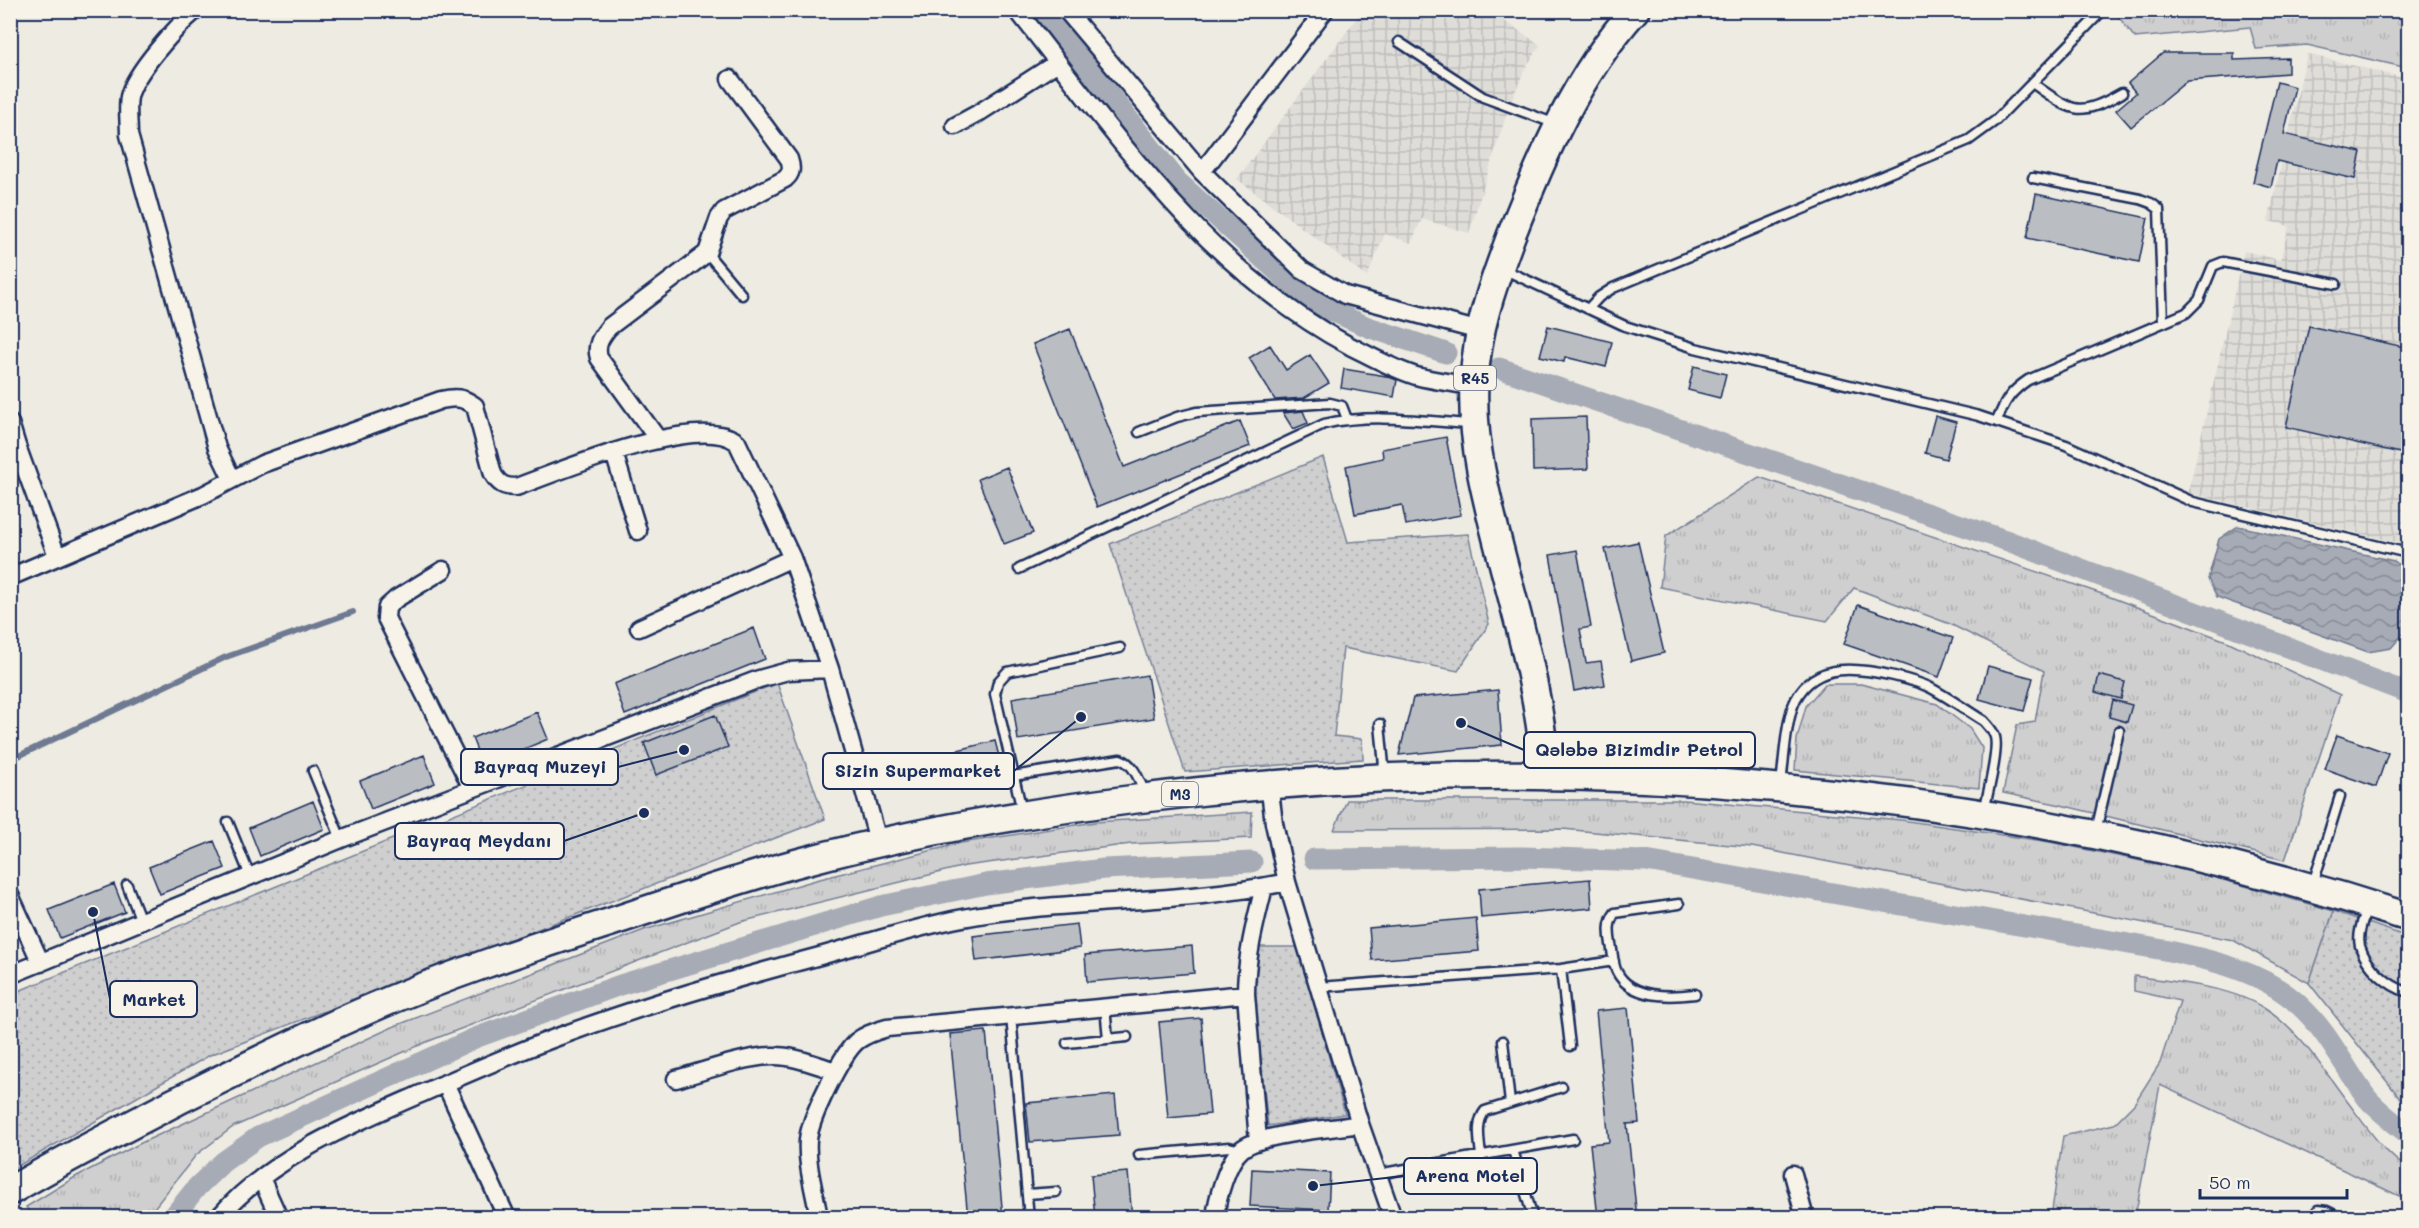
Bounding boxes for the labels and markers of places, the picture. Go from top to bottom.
callout: Qələbə Bizimdir Petrol [1524,732,1755,768]
callout: Bayraq Muzeyi [461,749,618,785]
callout: Sizin Supermarket [823,753,1014,789]
callout: Bayraq Meydanı [395,823,564,859]
callout: Market [110,981,197,1017]
callout: Arena Motel [1404,1158,1537,1194]

